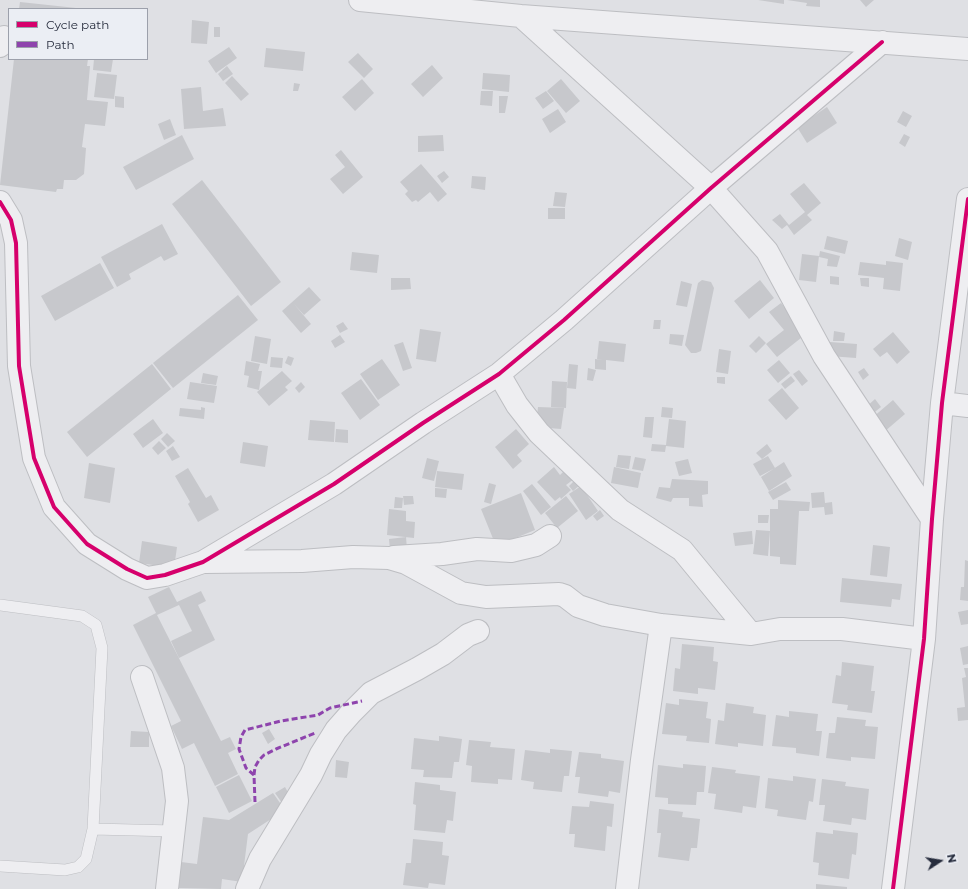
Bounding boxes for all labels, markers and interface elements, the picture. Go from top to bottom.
legend [8,8,148,60]
text: Cycle path [46,17,109,32]
text: Path [46,37,75,52]
north arrow [920,841,960,881]
text: N [944,853,960,864]

